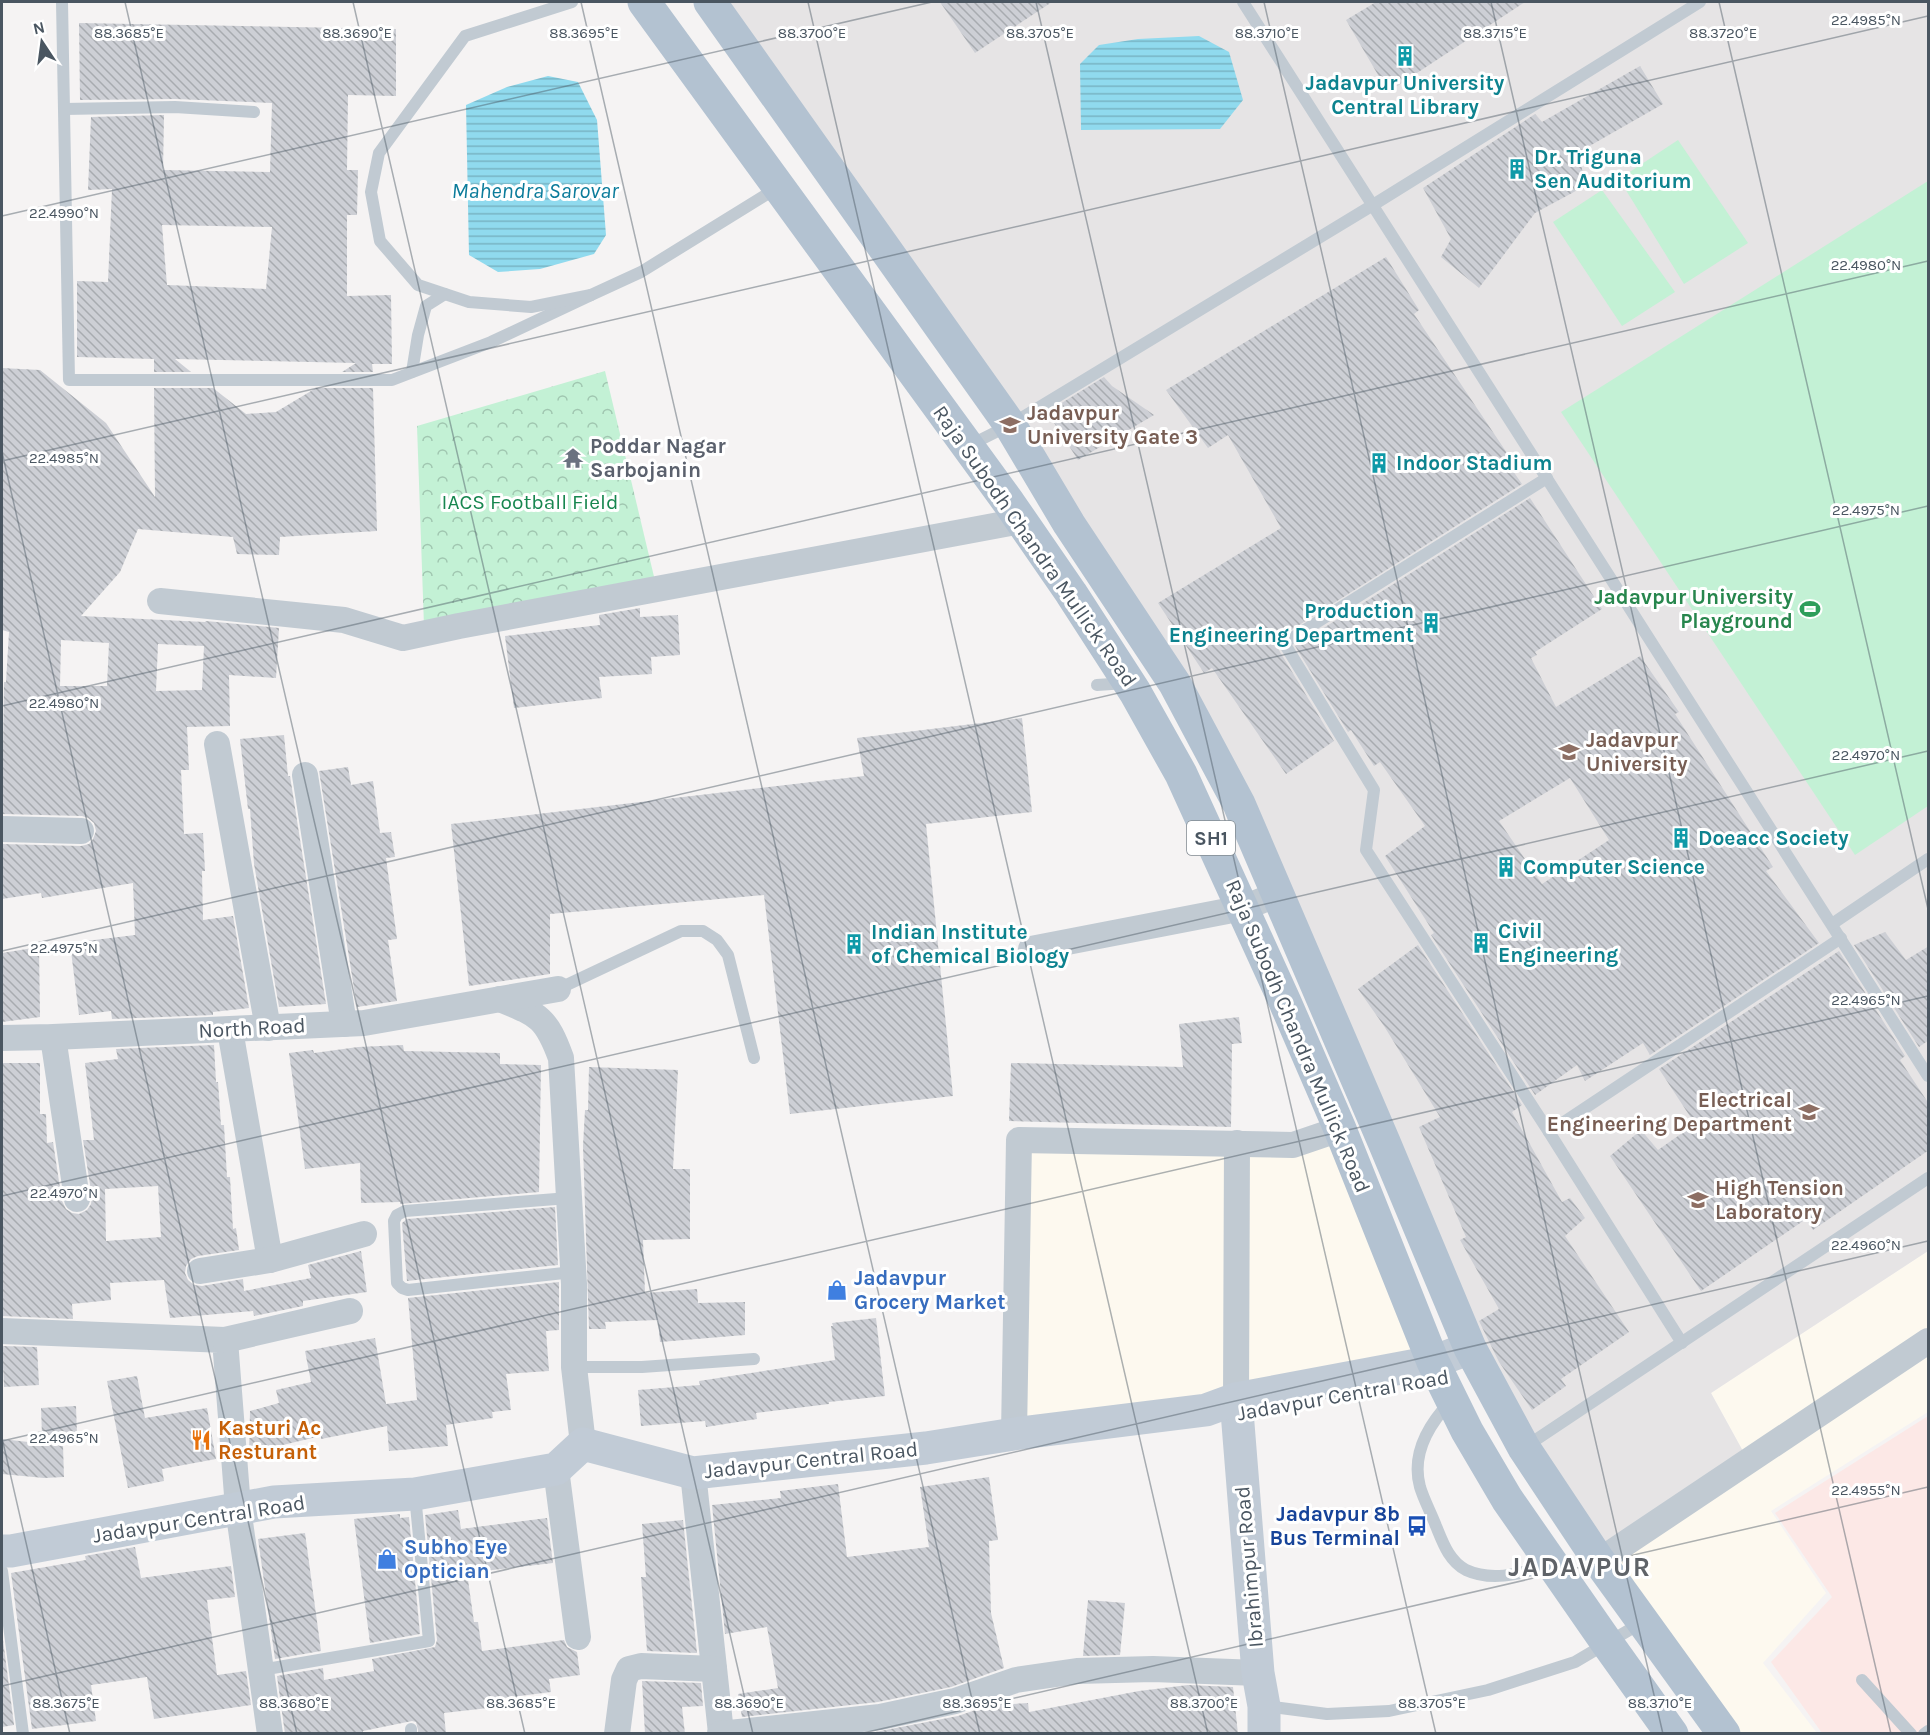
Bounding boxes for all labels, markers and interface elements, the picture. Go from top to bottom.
text: 22.4985°N [1831,11,1901,29]
north arrow [12,12,72,72]
text: N [31,17,46,38]
text: 88.3685°E [94,24,164,42]
text: 88.3690°E [322,24,392,42]
text: 88.3695°E [549,24,619,42]
text: 88.3700°E [778,24,846,42]
text: 88.3705°E [1006,24,1074,42]
text: 88.3710°E [1235,24,1299,42]
text: 88.3715°E [1463,24,1527,42]
text: 88.3720°E [1689,24,1757,42]
building icon: Jadavpur University Central Library [1393,44,1417,68]
place label: Jadavpur University Central Library [1306,71,1505,119]
place label: Dr. Triguna Sen Auditorium [1534,145,1691,193]
building icon: Dr. Triguna Sen Auditorium [1505,157,1529,181]
water label: Mahendra Sarovar [451,178,620,204]
text: 22.4990°N [29,204,99,222]
text: 22.4980°N [1831,256,1901,274]
street label: Raja Subodh Chandra Mullick Road [928,401,1142,691]
place label: Jadavpur University Gate 3 [1027,401,1198,449]
school or university icon: Jadavpur University Gate 3 [998,413,1022,437]
place label: Poddar Nagar Sarbojanin [590,434,727,482]
temple icon: Poddar Nagar Sarbojanin [561,446,585,470]
text: 22.4985°N [29,449,99,467]
building icon: Indoor Stadium [1367,451,1391,475]
place label: Indoor Stadium [1396,451,1553,475]
park label: IACS Football Field [442,490,618,514]
text: 22.4975°N [1832,501,1900,519]
place label: Jadavpur University Playground [1594,585,1793,633]
sports icon: Jadavpur University Playground [1798,597,1822,621]
place label: Production Engineering Department [1169,599,1414,647]
building icon: Production Engineering Department [1419,611,1443,635]
text: 22.4980°N [29,694,99,712]
place label: Jadavpur University [1586,728,1688,776]
school or university icon: Jadavpur University [1557,740,1581,764]
text: 22.4970°N [1832,746,1900,764]
road number: SH1 [1187,821,1235,855]
building icon: Doeacc Society [1669,826,1693,850]
place label: Doeacc Society [1698,826,1849,850]
building icon: Computer Science [1494,855,1518,879]
place label: Computer Science [1523,855,1705,879]
street label: Raja Subodh Chandra Mullick Road [1221,876,1375,1196]
place label: Civil Engineering [1498,919,1618,967]
place label: Indian Institute of Chemical Biology [871,920,1069,968]
building icon: Civil Engineering [1469,931,1493,955]
building icon: Indian Institute of Chemical Biology [842,932,866,956]
text: 22.4975°N [30,939,98,957]
text: 22.4965°N [1831,991,1901,1009]
street label: North Road [198,1013,306,1043]
place label: Electrical Engineering Department [1547,1088,1792,1136]
school or university icon: Electrical Engineering Department [1797,1100,1821,1124]
place label: High Tension Laboratory [1715,1176,1844,1224]
text: 22.4970°N [30,1184,98,1202]
school or university icon: High Tension Laboratory [1686,1188,1710,1212]
text: 22.4960°N [1831,1236,1901,1254]
place label: Jadavpur Grocery Market [854,1266,1005,1314]
shop icon: Jadavpur Grocery Market [825,1278,849,1302]
street label: Jadavpur Central Road [1235,1365,1451,1425]
place label: Kasturi Ac Resturant [218,1416,321,1464]
restaurant icon: Kasturi Ac Resturant [189,1428,213,1452]
text: 22.4965°N [29,1429,99,1447]
street label: Jadavpur Central Road [703,1437,919,1483]
text: 22.4955°N [1831,1481,1901,1499]
street label: Ibrahimpur Road [1230,1485,1268,1649]
street label: Jadavpur Central Road [91,1490,307,1548]
place label: Jadavpur 8b Bus Terminal [1269,1502,1400,1550]
bus stop icon: Jadavpur 8b Bus Terminal [1405,1514,1429,1538]
place label: Subho Eye Optician [404,1535,508,1583]
shop icon: Subho Eye Optician [375,1547,399,1571]
district label: JADAVPUR [1508,1551,1652,1583]
text: 88.3675°E [32,1694,100,1712]
text: 88.3680°E [259,1694,329,1712]
text: 88.3685°E [486,1694,556,1712]
text: 88.3690°E [714,1694,784,1712]
text: 88.3695°E [942,1694,1012,1712]
text: 88.3700°E [1170,1694,1238,1712]
text: 88.3705°E [1398,1694,1466,1712]
text: 88.3710°E [1628,1694,1692,1712]

